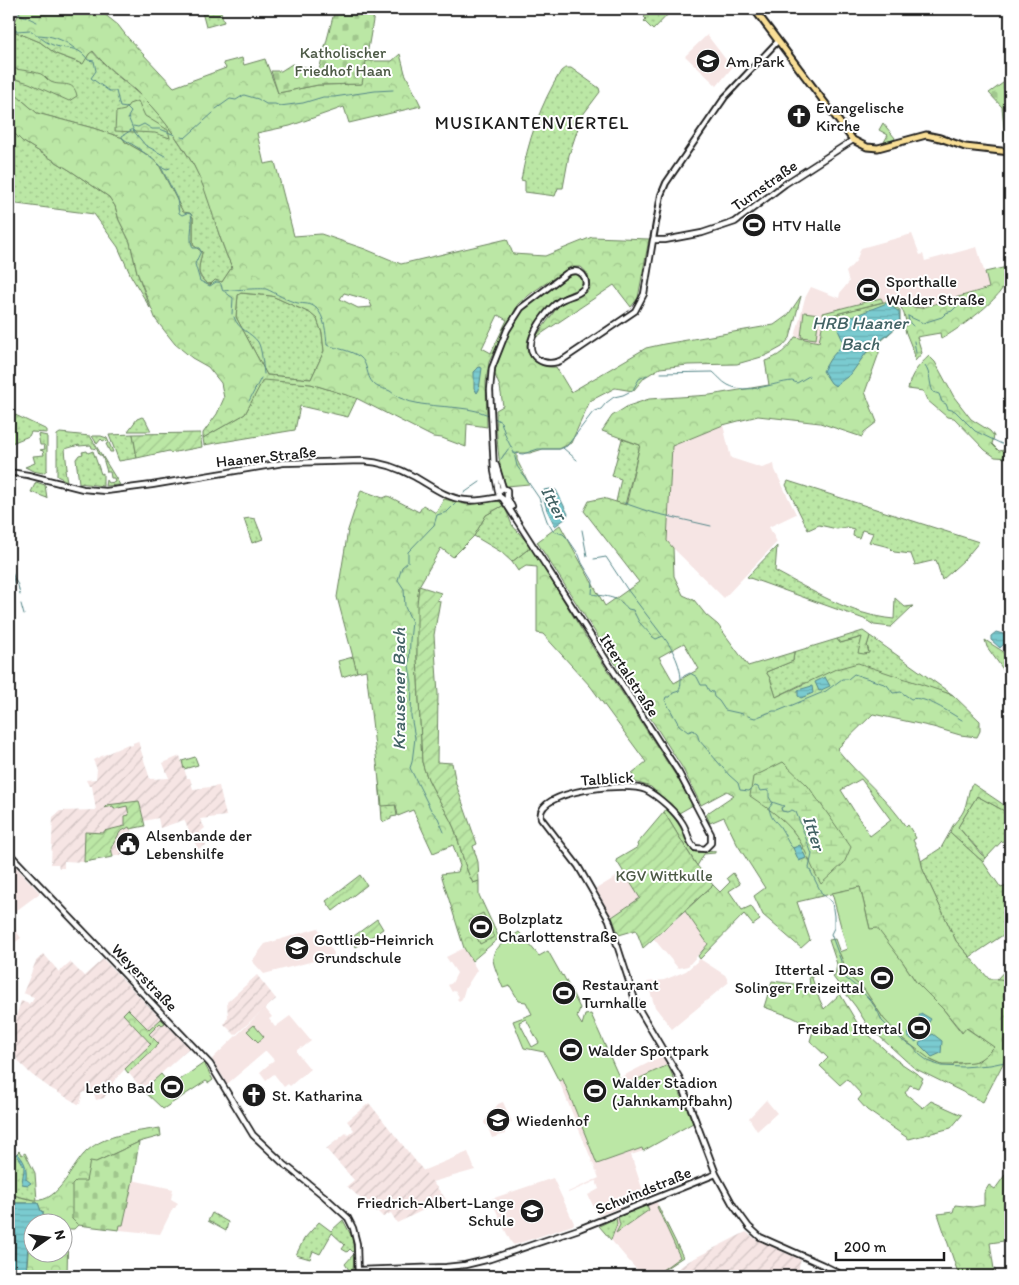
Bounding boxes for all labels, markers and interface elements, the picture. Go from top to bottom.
park label: Katholischer Friedhof Haan [295,43,392,80]
school or university icon: Am Park [695,48,721,74]
place label: Am Park [726,52,785,71]
place label: Evangelische Kirche [816,98,904,135]
church icon: Evangelische Kirche [786,103,812,129]
district label: MUSIKANTENVIERTEL [435,112,629,134]
street label: Turnstraße [728,156,801,215]
sports icon: HTV Halle [741,212,767,238]
place label: HTV Halle [772,216,841,235]
place label: Sporthalle Walder Straße [886,272,985,309]
sports icon: Sporthalle Walder Straße [855,277,881,303]
water label: HRB Haaner Bach [812,312,910,355]
street label: Haaner Straße [215,442,317,471]
water label: Itter [536,482,573,525]
water label: Krausener Bach [388,627,410,750]
street label: Ittertalstraße [596,630,663,720]
street label: Talblick [580,767,634,790]
water label: Itter [798,813,830,855]
place label: Alsenbande der Lebenshilfe [146,826,252,863]
public building icon: Alsenbande der Lebenshilfe [115,831,141,857]
park label: KGV Wittkulle [615,866,713,885]
place label: Bolzplatz Charlottenstraße [498,909,617,946]
sports icon: Bolzplatz Charlottenstraße [468,914,494,940]
place label: Gottlieb-Heinrich Grundschule [314,930,434,967]
school or university icon: Gottlieb-Heinrich Grundschule [284,935,310,961]
street label: Weyerstraße [108,939,182,1015]
place label: Ittertal - Das Solinger Freizeittal [735,960,864,997]
sports icon: Ittertal - Das Solinger Freizeittal [869,965,895,991]
place label: Restaurant Turnhalle [582,975,659,1012]
sports icon: Restaurant Turnhalle [551,980,577,1006]
sports icon: Freibad Ittertal [906,1015,932,1041]
place label: Freibad Ittertal [797,1019,902,1038]
sports icon: Walder Sportpark [558,1037,584,1063]
place label: Walder Sportpark [588,1041,710,1060]
place label: Walder Stadion (Jahnkampfbahn) [612,1073,733,1110]
sports icon: Letho Bad [159,1074,185,1100]
place label: Letho Bad [85,1078,154,1097]
sports icon: Walder Stadion (Jahnkampfbahn) [582,1078,608,1104]
church icon: St. Katharina [241,1082,267,1108]
place label: St. Katharina [272,1086,363,1105]
school or university icon: Wiedenhof [485,1107,511,1133]
place label: Wiedenhof [516,1111,590,1130]
street label: Schwindstraße [592,1162,694,1218]
place label: Friedrich-Albert-Lange Schule [357,1193,514,1230]
school or university icon: Friedrich-Albert-Lange Schule [519,1198,545,1224]
north arrow [22,1212,72,1262]
text: N [51,1228,70,1242]
scale bar [836,1230,944,1262]
text: 200 m [844,1238,887,1256]

